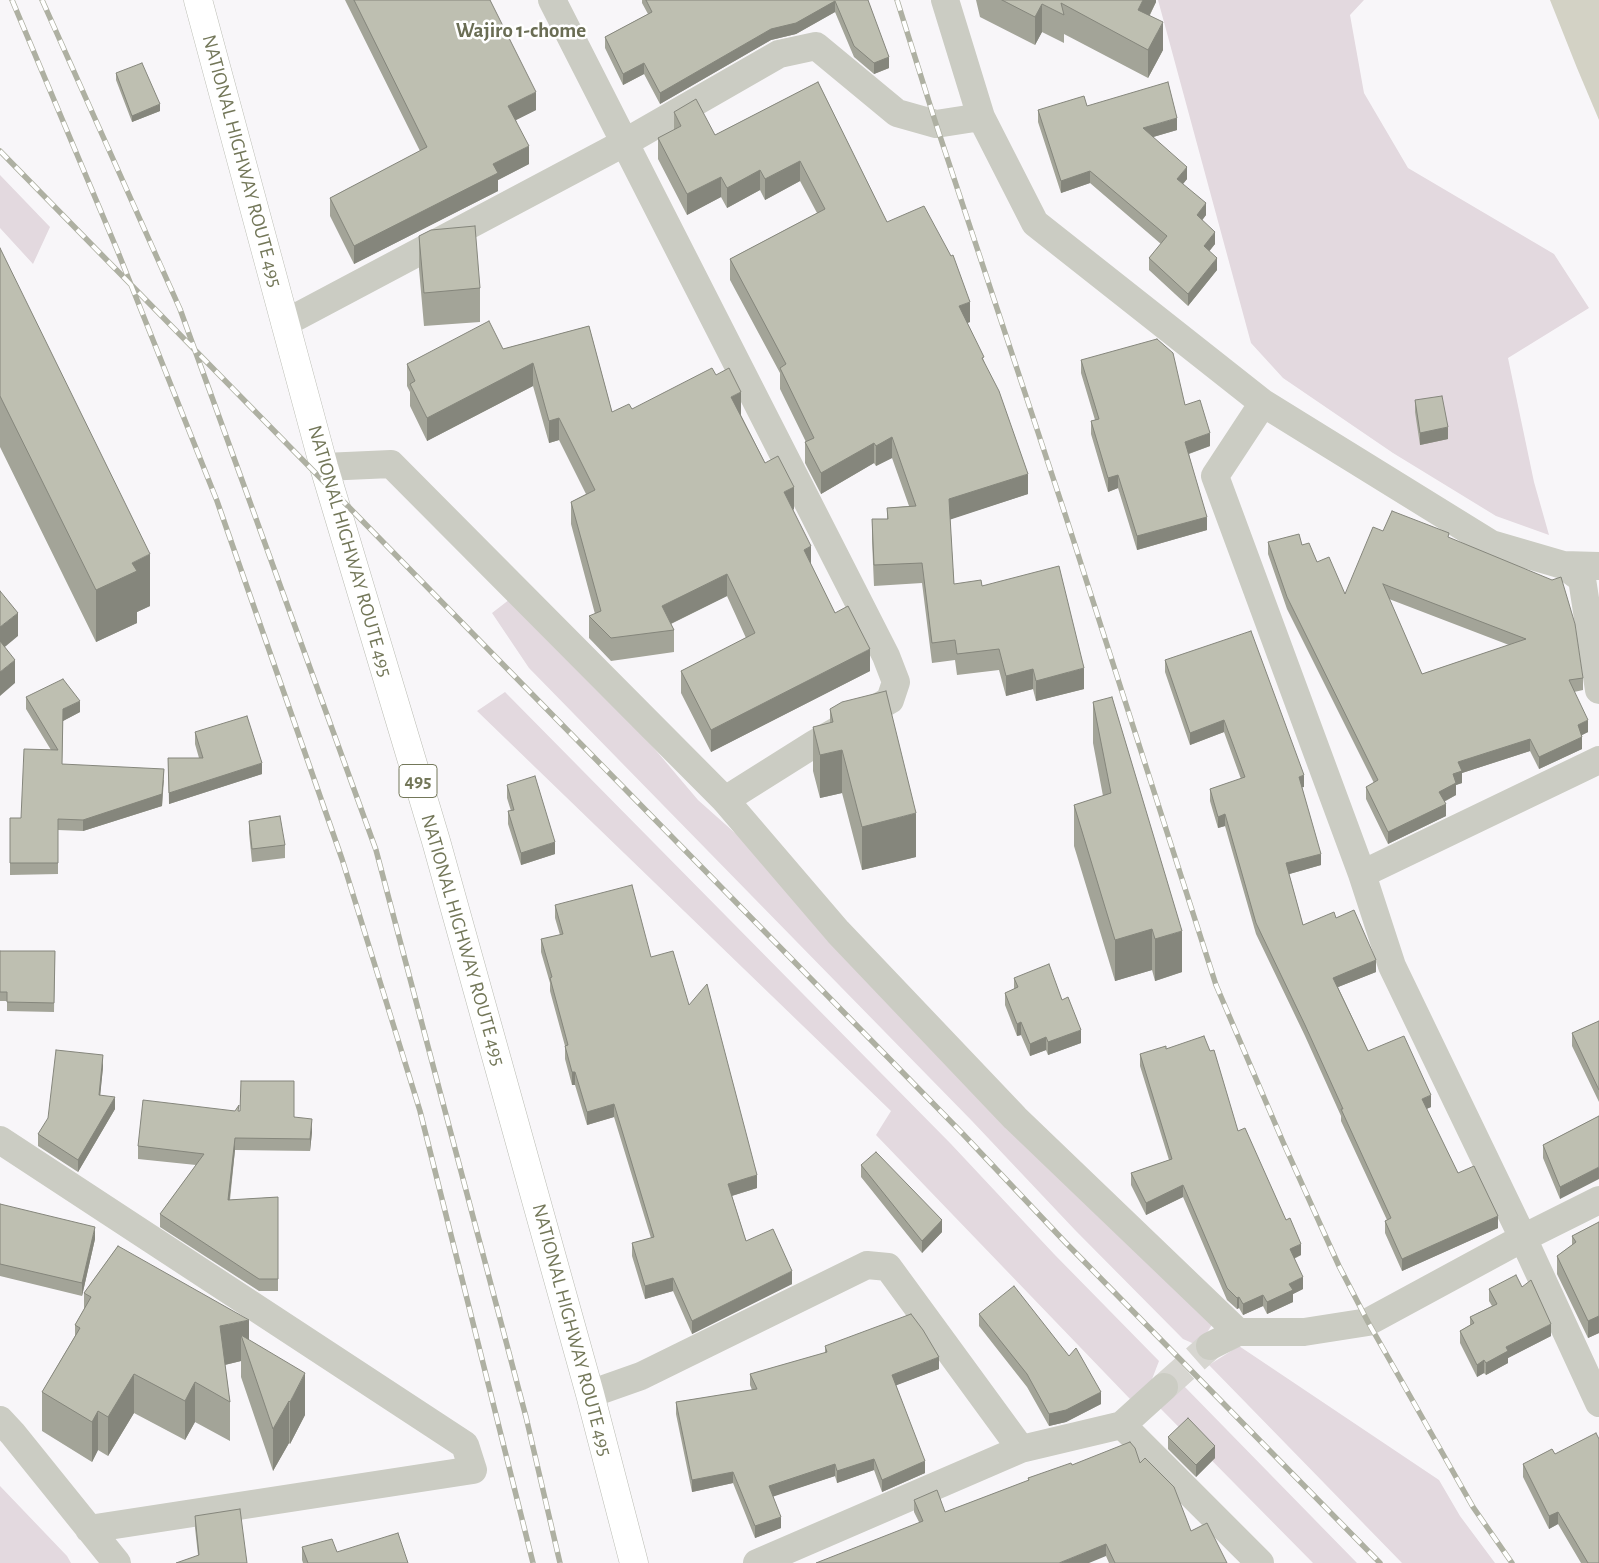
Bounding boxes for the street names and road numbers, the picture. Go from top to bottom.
street label: NATIONAL HIGHWAY ROUTE 495 [197,32,287,290]
street label: NATIONAL HIGHWAY ROUTE 495 [303,422,397,680]
road number: 495 [399,764,437,798]
street label: NATIONAL HIGHWAY ROUTE 495 [416,811,510,1069]
street label: NATIONAL HIGHWAY ROUTE 495 [527,1201,617,1459]

